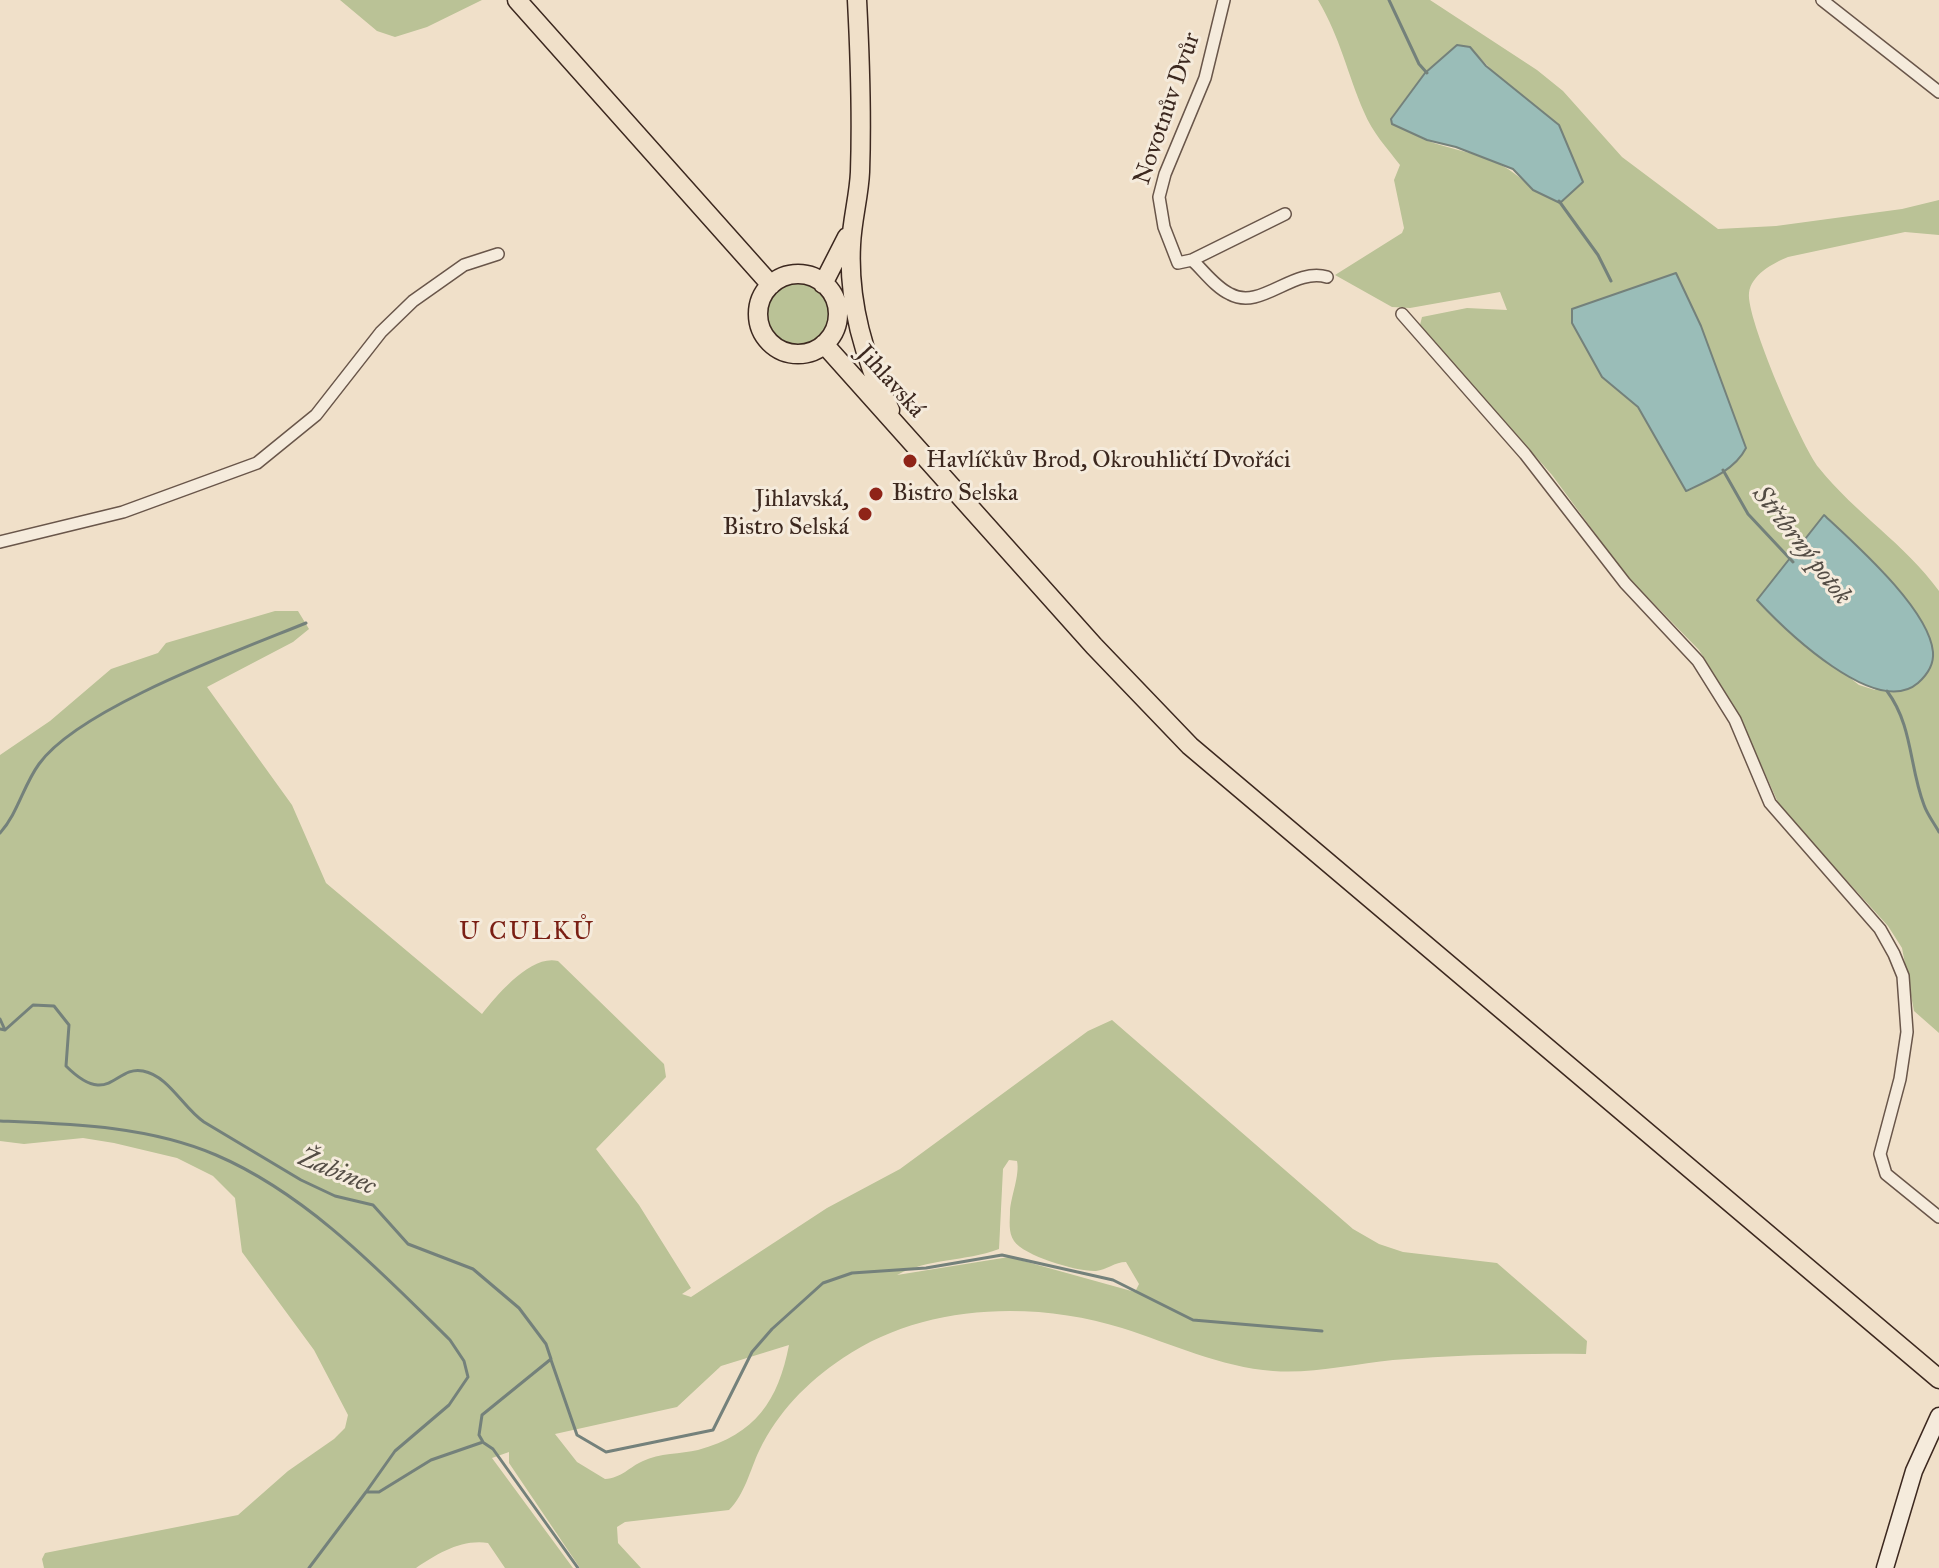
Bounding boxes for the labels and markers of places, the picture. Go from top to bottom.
place label: Havlíčkův Brod, Okrouhličtí Dvořáci [926,447,1291,475]
marker: Havlíčkův Brod, Okrouhličtí Dvořáci [901,452,919,470]
place label: Bistro Selska [892,480,1018,508]
marker: Bistro Selska [867,485,885,503]
place label: Jihlavská, Bistro Selská [723,486,849,542]
marker: Jihlavská, Bistro Selská [856,505,874,523]

